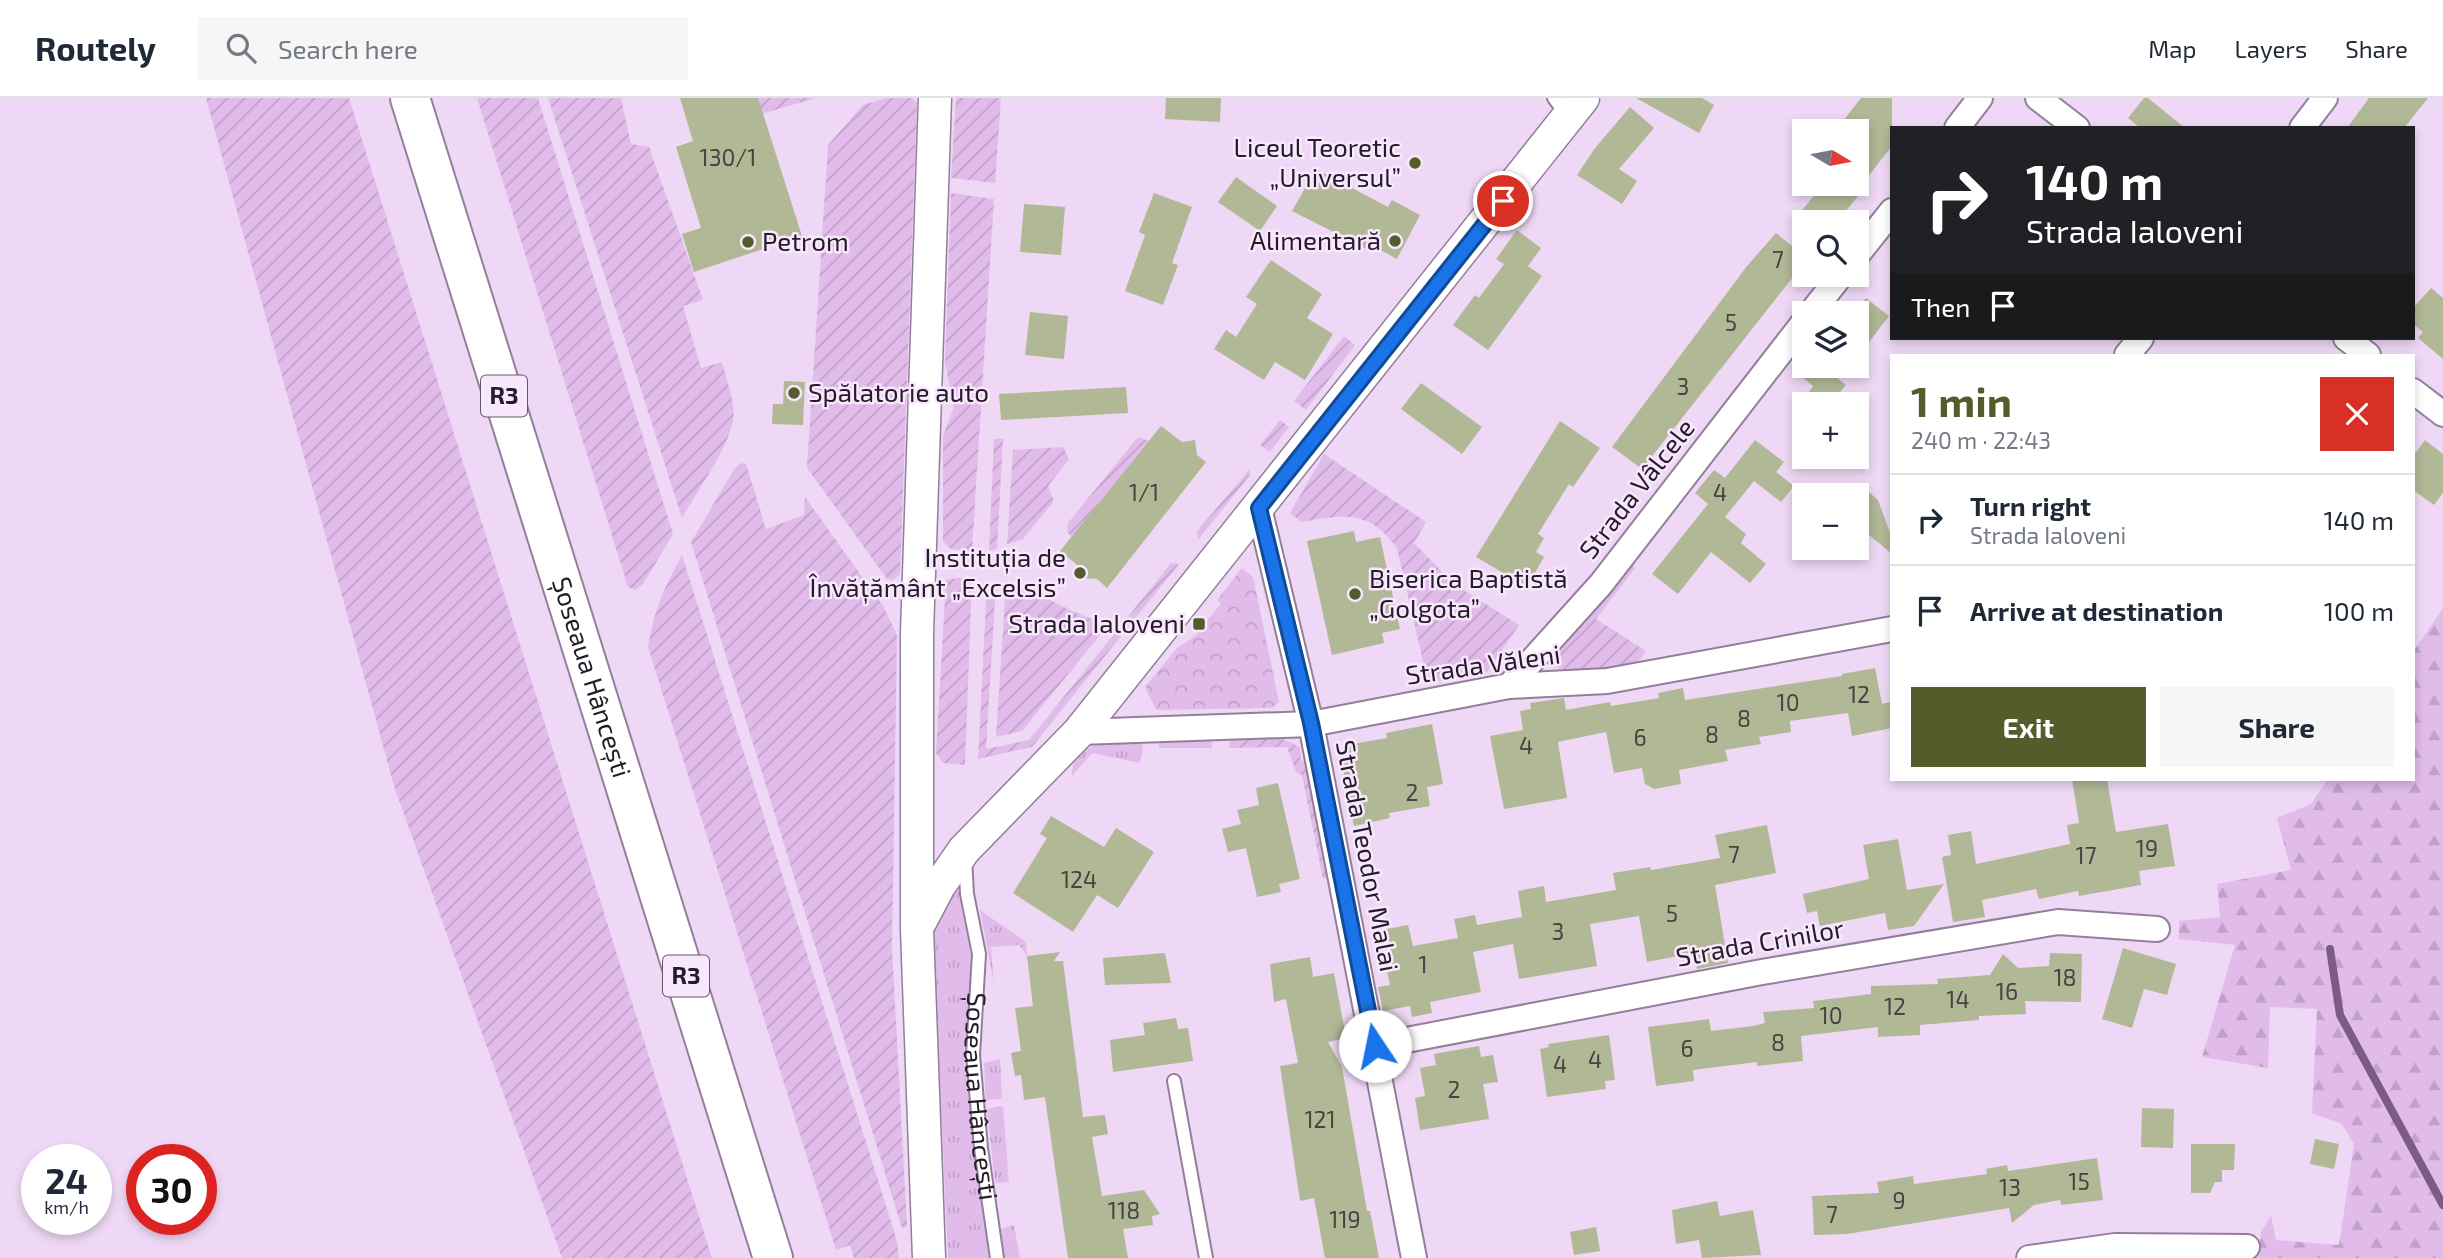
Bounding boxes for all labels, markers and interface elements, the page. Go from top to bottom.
search box [198,17,688,80]
text: Routely [35,28,156,68]
icon: search [222,29,260,67]
text: Search here [278,33,418,64]
text: Map [2148,34,2196,63]
text: Layers [2234,34,2307,63]
text: Share [2345,34,2408,63]
north arrow [1792,119,1869,196]
map controls [1792,119,1869,560]
place label: Liceul Teoretic „Universul” [1234,131,1401,192]
house number: 130/1 [700,143,756,171]
text: 140 m [2026,151,2163,210]
icon: right [1911,154,2002,245]
marker: Liceul Teoretic „Universul” [1407,155,1423,171]
pin [1473,171,1533,231]
icon: arrive [1484,182,1522,220]
button: search [1792,210,1869,287]
text: Strada Ialoveni [2026,211,2243,249]
place label: Alimentară [1250,224,1381,255]
place label: Petrom [762,225,849,256]
marker: Alimentară [1387,233,1403,249]
marker: Petrom [740,234,756,250]
house number: 7 [1772,245,1784,273]
icon: arrive [1984,287,2022,325]
text: Then [1911,291,1970,322]
button: layers [1792,301,1869,378]
house number: 5 [1725,308,1737,336]
house number: 3 [1677,372,1689,400]
text: 1 min [1911,375,2012,425]
road number: R3 [481,376,527,416]
place label: Spălatorie auto [808,376,989,407]
button: close [2320,377,2394,451]
marker: Spălatorie auto [786,385,802,401]
button: + [1792,392,1869,469]
street label: Strada Vâlcele [1572,412,1700,564]
text: 240 m · 22:43 [1911,426,2051,454]
house number: 1/1 [1129,478,1159,506]
house number: 4 [1713,478,1727,506]
button: − [1792,483,1869,560]
text: Turn right [1970,490,2091,521]
icon: right [1911,501,1949,539]
text: 140 m [2323,504,2394,535]
text: Strada Ialoveni [1970,521,2126,549]
place label: Instituția de Învățământ „Excelsis” [809,541,1066,604]
place label: Biserica Baptistă „Golgota” [1369,562,1568,623]
marker: Instituția de Învățământ „Excelsis” [1072,565,1088,581]
street label: Șoseaua Hâncești [545,573,639,781]
marker: Biserica Baptistă „Golgota” [1347,586,1363,602]
icon: arrive [1911,592,1949,630]
text: Arrive at destination [1970,595,2223,626]
text: 100 m [2324,595,2394,626]
place label: Strada Ialoveni [1008,607,1185,638]
marker: Strada Ialoveni [1191,616,1207,632]
street label: Strada Văleni [1403,637,1562,690]
house number: 12 [1848,680,1870,708]
button: Exit [1911,687,2146,767]
button: Share [2160,687,2394,767]
house number: 10 [1776,688,1800,716]
house number: 8 [1737,704,1751,732]
house number: 8 [1705,720,1719,748]
house number: 6 [1633,723,1647,751]
house number: 4 [1519,731,1533,759]
street label: Strada Teodor Malai [1331,737,1406,974]
house number: 2 [1406,778,1418,806]
house number: 19 [2136,834,2158,862]
house number: 7 [1728,840,1740,868]
house number: 17 [2076,841,2097,869]
house number: 124 [1061,865,1097,893]
house number: 5 [1666,899,1678,927]
street label: Strada Crinilor [1673,911,1846,972]
house number: 3 [1552,917,1564,945]
house number: 1 [1418,950,1428,978]
road number: R3 [663,956,709,996]
house number: 18 [2053,963,2077,991]
house number: 16 [1996,977,2018,1005]
house number: 14 [1946,985,1970,1013]
street label: Șoseaua Hâncești [959,991,1005,1202]
house number: 12 [1884,992,1906,1020]
house number: 10 [1819,1001,1843,1029]
position arrow [1338,1009,1412,1083]
house number: 8 [1771,1028,1785,1056]
house number: 6 [1680,1034,1694,1062]
house number: 4 [1588,1045,1602,1073]
house number: 4 [1553,1050,1567,1078]
house number: 2 [1448,1075,1460,1103]
house number: 121 [1304,1105,1336,1133]
speed limit sign: 30 [126,1144,217,1235]
text: 24 [45,1159,88,1201]
house number: 15 [2068,1167,2090,1195]
house number: 13 [1999,1173,2021,1201]
house number: 9 [1892,1186,1906,1214]
text: km/h [44,1196,89,1218]
house number: 118 [1108,1196,1140,1224]
house number: 7 [1826,1200,1838,1228]
house number: 119 [1329,1205,1361,1233]

